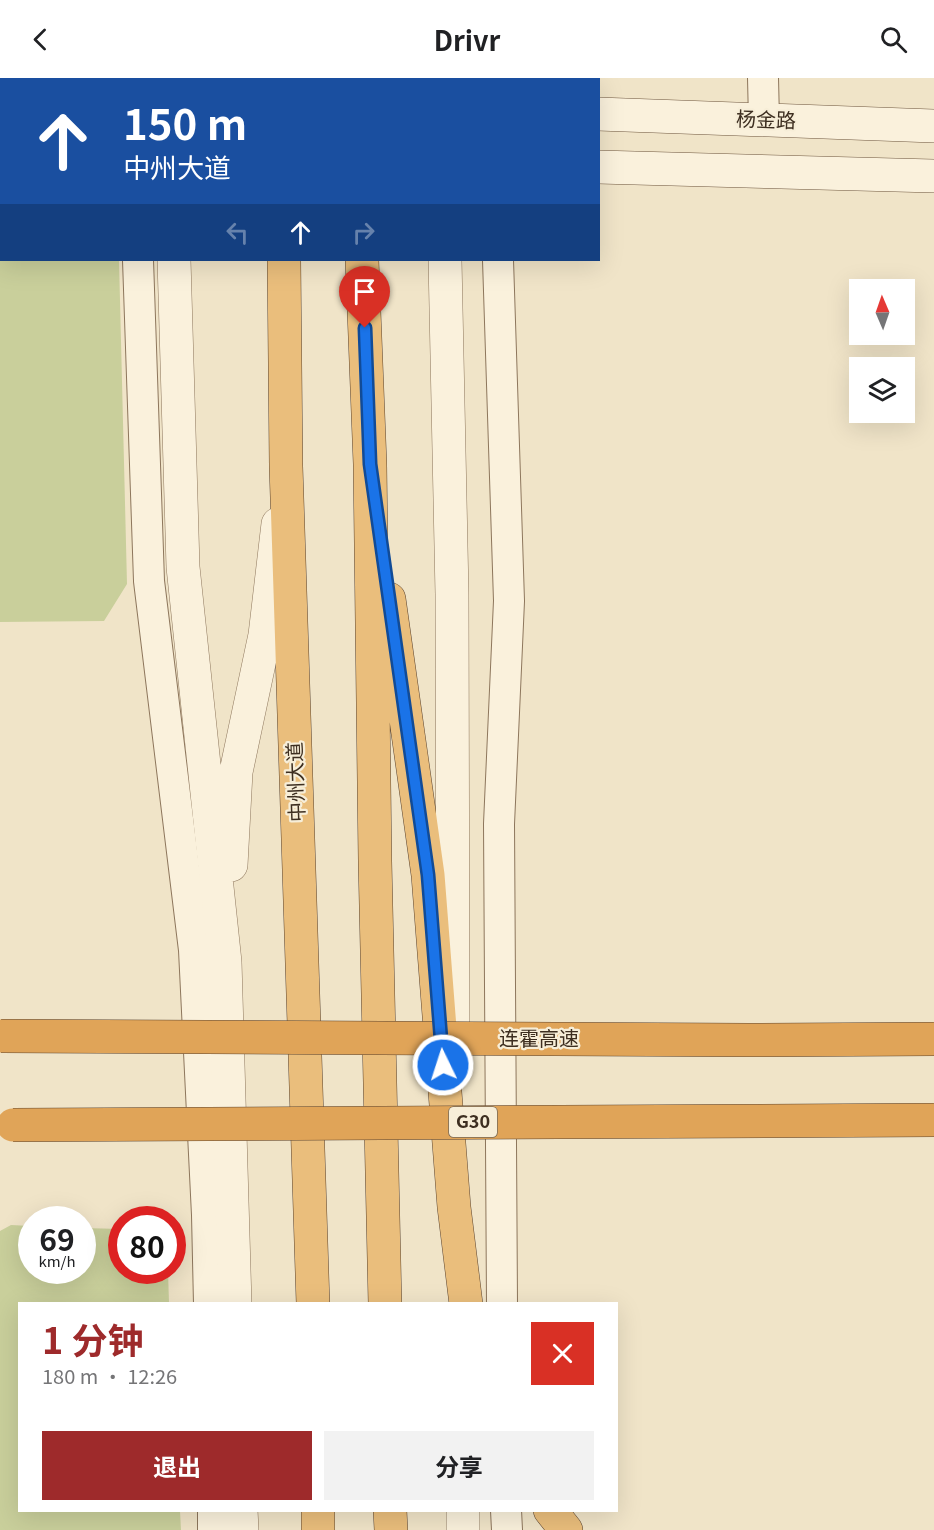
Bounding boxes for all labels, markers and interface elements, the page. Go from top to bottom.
text: Drivr [434,20,500,59]
icon: back [24,23,57,56]
icon: search [877,23,910,56]
text: 150 m [123,91,247,152]
icon: ahead [24,102,102,180]
street label: 杨金路 [736,103,797,134]
text: 中州大道 [123,147,231,186]
icon: left [221,216,254,249]
icon: ahead [284,216,317,249]
icon: right [347,216,380,249]
pin [339,266,390,328]
icon: arrive [348,275,381,308]
north arrow [849,279,915,345]
map controls [849,279,915,423]
button: layers [849,357,915,423]
street label: 中州大道 [279,742,310,823]
street label: 连霍高速 [499,1023,579,1052]
position arrow [411,1033,475,1097]
road number: G30 [449,1107,497,1137]
speed limit sign: 80 [108,1206,186,1284]
text: 69 [39,1216,75,1260]
text: km/h [38,1250,76,1271]
text: 1 分钟 [42,1312,143,1364]
button: close [531,1322,594,1385]
text: 180 m · 12:26 [42,1361,177,1390]
button: 退出 [42,1431,312,1500]
button: 分享 [324,1431,594,1500]

